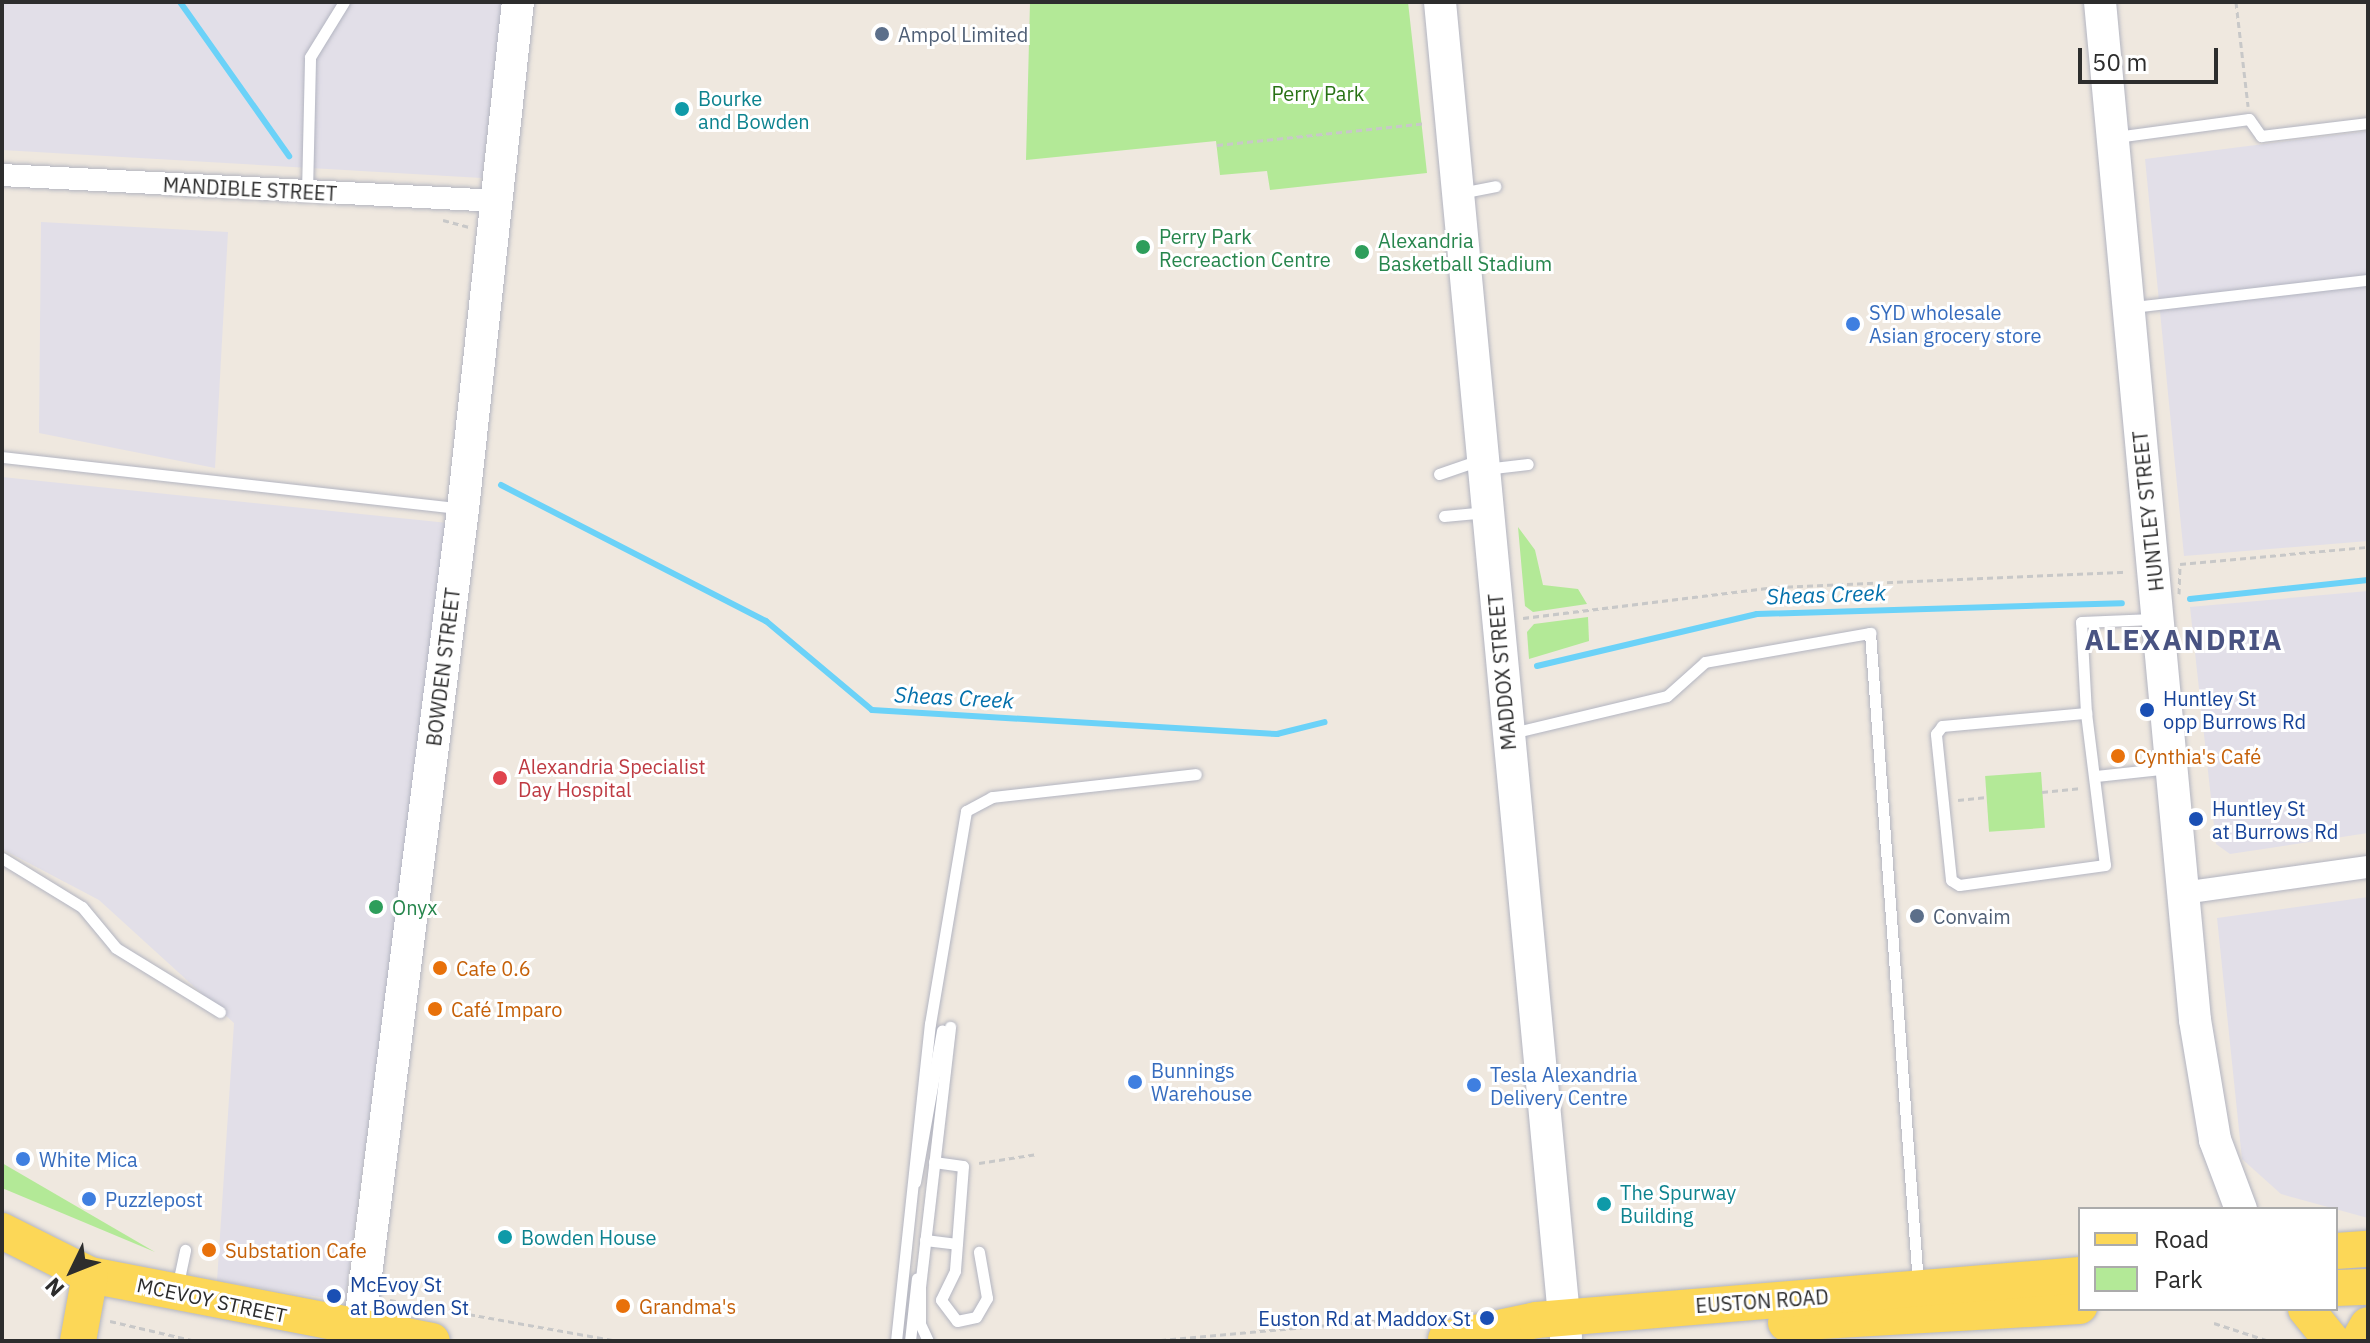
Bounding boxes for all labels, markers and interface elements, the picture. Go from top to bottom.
place label: Ampol Limited [898,22,1028,46]
marker: Ampol Limited [873,25,891,43]
scale bar [2082,32,2222,82]
text: 50 m [2092,46,2147,78]
park label: Perry Park [1272,81,1364,105]
place label: Bourke and Bowden [698,86,810,133]
marker: Bourke and Bowden [673,100,691,118]
street label: MANDIBLE STREET [162,172,338,206]
place label: Perry Park Recreaction Centre [1159,224,1331,271]
place label: Alexandria Basketball Stadium [1378,228,1552,275]
marker: Perry Park Recreaction Centre [1134,238,1152,256]
marker: Alexandria Basketball Stadium [1353,243,1371,261]
place label: SYD wholesale Asian grocery store [1869,300,2041,347]
marker: SYD wholesale Asian grocery store [1844,315,1862,333]
street label: HUNTLEY STREET [2128,429,2168,593]
water label: Sheas Creek [1766,579,1886,609]
street label: BOWDEN STREET [421,586,465,748]
street label: MADDOX STREET [1483,593,1521,751]
district label: ALEXANDRIA [2084,623,2284,657]
water label: Sheas Creek [893,681,1015,713]
place label: Huntley St opp Burrows Rd [2163,686,2306,733]
marker: Huntley St opp Burrows Rd [2138,701,2156,719]
place label: Cynthia's Café [2134,744,2261,768]
marker: Cynthia's Café [2109,747,2127,765]
place label: Alexandria Specialist Day Hospital [518,754,706,801]
marker: Alexandria Specialist Day Hospital [489,767,511,789]
place label: Huntley St at Burrows Rd [2212,796,2338,843]
marker: Huntley St at Burrows Rd [2187,810,2205,828]
place label: Onyx [392,895,437,919]
marker: Onyx [367,898,385,916]
place label: Convaim [1933,904,2011,928]
marker: Convaim [1908,907,1926,925]
place label: Cafe 0.6 [456,956,531,980]
marker: Cafe 0.6 [431,959,449,977]
place label: Café Imparo [451,997,562,1021]
marker: Café Imparo [426,1000,444,1018]
place label: Bunnings Warehouse [1151,1058,1252,1105]
place label: Tesla Alexandria Delivery Centre [1490,1062,1637,1109]
marker: Bunnings Warehouse [1126,1073,1144,1091]
marker: Tesla Alexandria Delivery Centre [1465,1076,1483,1094]
place label: White Mica [39,1147,138,1171]
marker: White Mica [14,1150,32,1168]
place label: The Spurway Building [1620,1180,1736,1227]
place label: Puzzlepost [105,1187,203,1211]
marker: Puzzlepost [80,1190,98,1208]
marker: The Spurway Building [1595,1195,1613,1213]
legend [2078,1207,2338,1311]
text: Road [2154,1223,2209,1255]
place label: Bowden House [521,1225,656,1249]
marker: Bowden House [496,1228,514,1246]
north arrow [32,1231,112,1311]
place label: Substation Cafe [225,1238,367,1262]
marker: Substation Cafe [200,1241,218,1259]
text: Park [2154,1263,2203,1295]
text: N [38,1272,70,1303]
street label: MCEVOY STREET [135,1272,289,1328]
place label: McEvoy St at Bowden St [350,1272,469,1319]
street label: EUSTON ROAD [1695,1284,1829,1318]
marker: McEvoy St at Bowden St [325,1287,343,1305]
place label: Grandma's [639,1294,736,1318]
marker: Grandma's [614,1297,632,1315]
place label: Euston Rd at Maddox St [1258,1306,1471,1330]
marker: Euston Rd at Maddox St [1478,1309,1496,1327]

